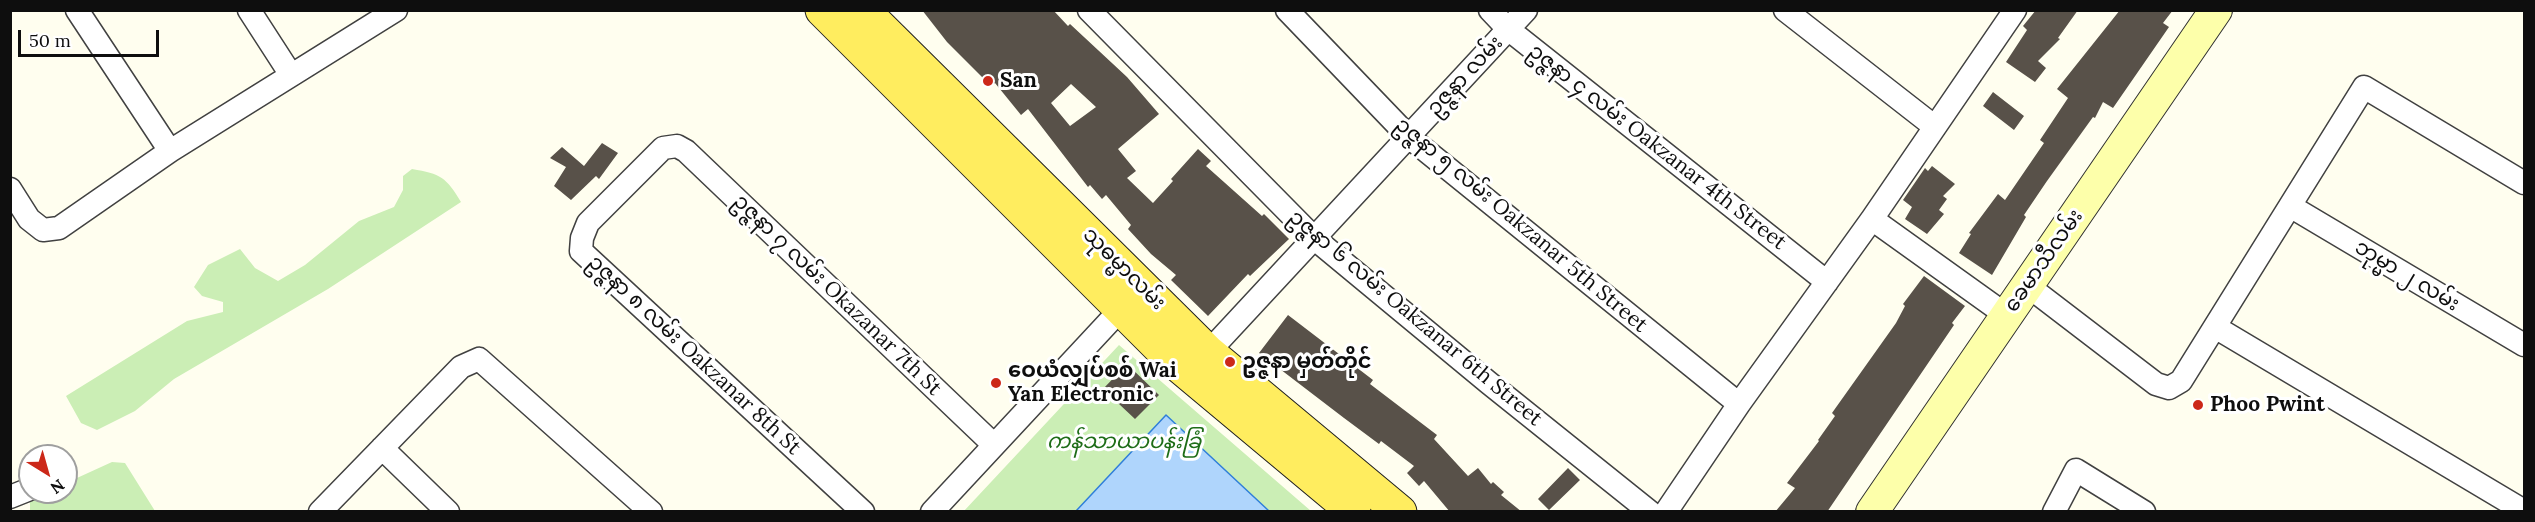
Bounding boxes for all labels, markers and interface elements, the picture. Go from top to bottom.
scale bar [21,18,162,56]
text: 50 m [29,29,71,52]
street label: ဥဇ္ဇနာ လမ်း [1422,31,1508,121]
street label: ဥဇ္ဇနာ ၄ လမ်း Oakzanar 4th Street [1523,39,1791,255]
place label: San [1000,68,1037,94]
marker: San [981,74,995,88]
street label: ဥဇ္ဇနာ ၅ လမ်း Oakzanar 5th Street [1390,112,1652,338]
street label: ဥဇ္ဇနာ ၇ လမ်း Okazanar 7th St [728,189,946,401]
street label: ဥဇ္ဇနာ ၆ လမ်း Oakzanar 6th Street [1283,205,1547,431]
street label: ခေမာသီလမ်း [1999,205,2089,317]
street label: သုဓမ္မာလမ်း [1077,222,1171,316]
street label: ဘုမ္မာ ၂ လမ်း [2350,235,2464,317]
street label: ဥဇ္ဇနာ ၈ လမ်း Oakzanar 8th St [582,250,806,460]
place label: ဥဇ္ဇနာ မှတ်တိုင် [1242,349,1372,375]
marker: ဥဇ္ဇနာ မှတ်တိုင် [1223,355,1237,369]
place label: ဝေယံလျှပ်စစ် Wai Yan Electronic [1008,358,1177,408]
marker: ဝေယံလျှပ်စစ် Wai Yan Electronic [989,376,1003,390]
place label: Phoo Pwint [2210,392,2325,418]
marker: Phoo Pwint [2191,398,2205,412]
park label: ကန်သာယာပန်းခြံ [1047,429,1201,455]
north arrow [18,444,78,504]
text: N [47,475,69,498]

